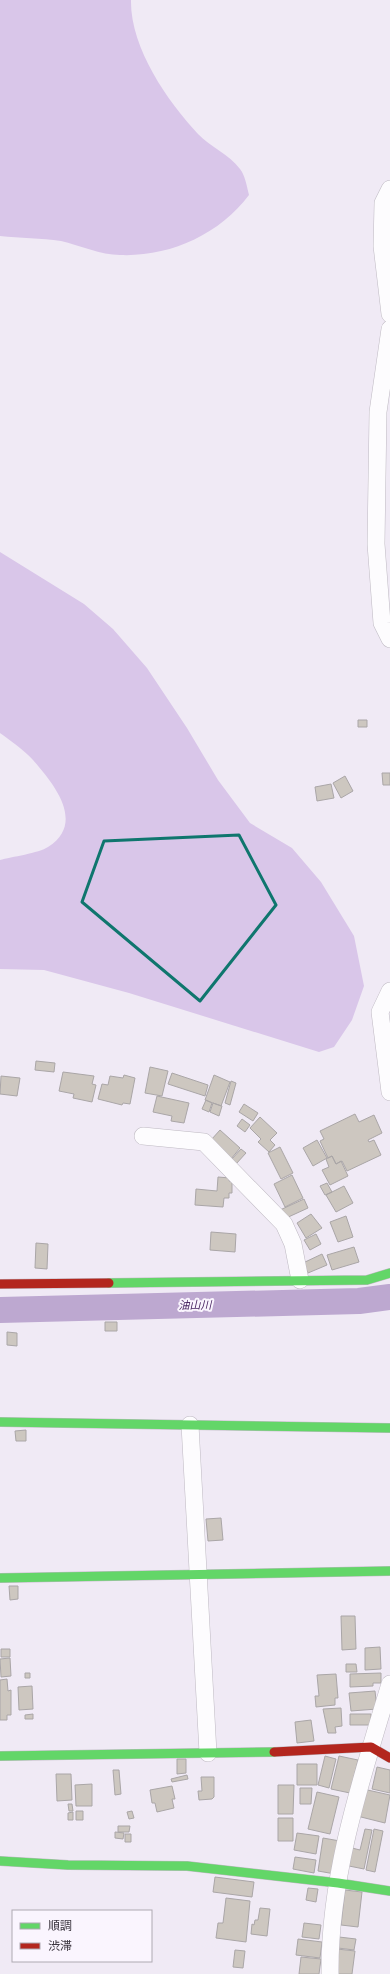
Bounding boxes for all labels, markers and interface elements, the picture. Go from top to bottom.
water label: 油山川 [178,1297,213,1312]
legend [12,1910,152,1962]
text: 順調 [48,1917,72,1934]
text: 渋滞 [48,1937,72,1954]

